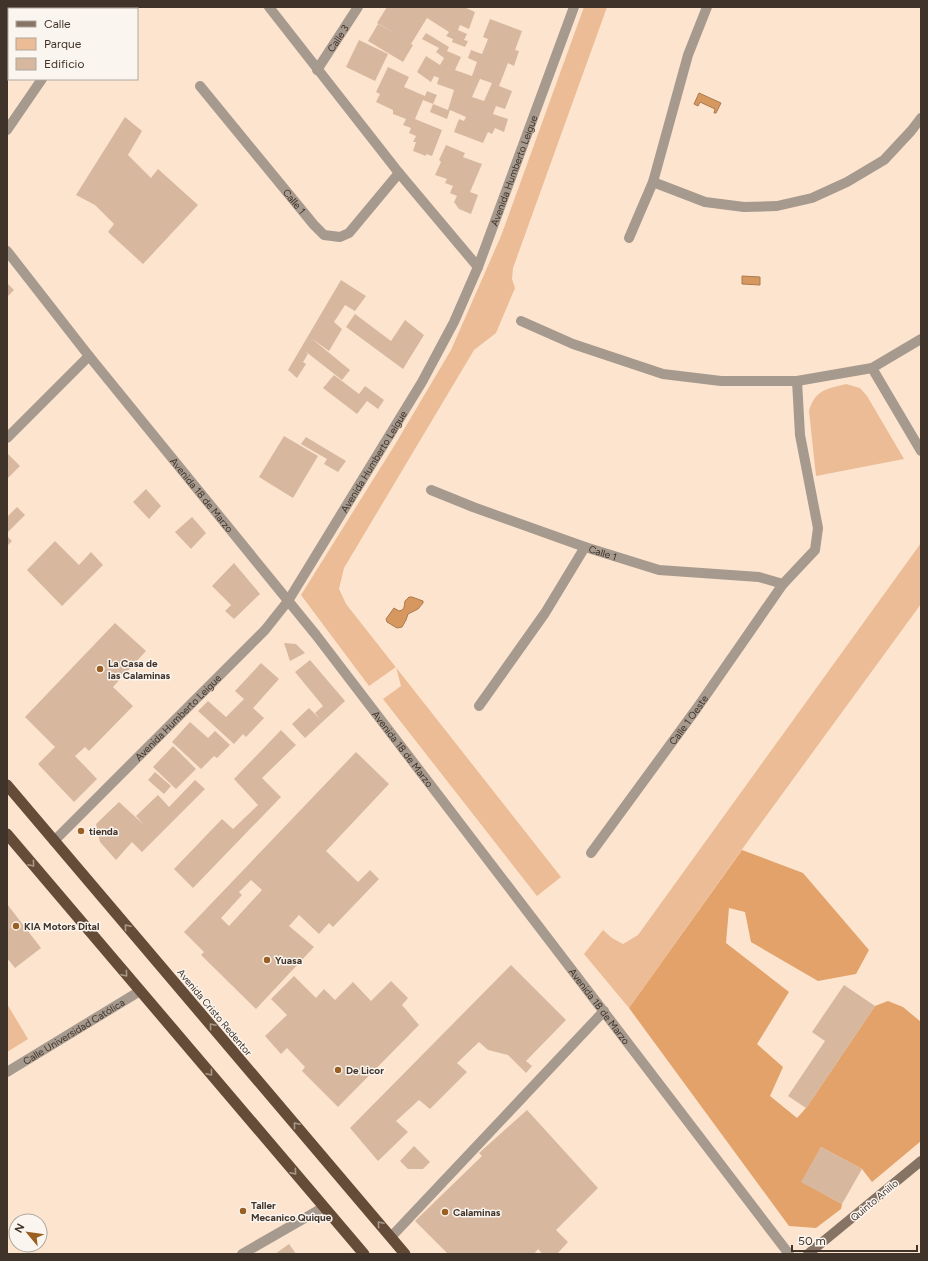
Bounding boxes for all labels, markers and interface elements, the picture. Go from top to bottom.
legend [8,8,138,80]
text: Calle [44,17,71,31]
street label: Calle 3 [324,22,352,55]
text: Parque [44,37,82,51]
text: Edificio [44,57,84,71]
street label: Avenida Humberto Leigue [488,113,541,228]
street label: Calle 1 [280,186,308,217]
street label: Avenida Humberto Leigue [338,408,410,515]
street label: Avenida 18 de Marzo [167,455,236,535]
street label: Calle 1 [587,543,618,564]
place label: La Casa de las Calaminas [108,657,171,682]
marker: La Casa de las Calaminas [95,664,105,674]
street label: Avenida Humberto Leigue [132,671,224,764]
street label: Calle 1 Oeste [666,692,711,748]
street label: Avenida 18 de Marzo [369,708,436,790]
place label: tienda [89,825,118,838]
marker: tienda [76,826,86,836]
one-way arrow [28,860,35,867]
place label: KIA Motors Dital [24,920,99,933]
marker: KIA Motors Dital [11,921,21,931]
one-way arrow [125,924,132,932]
place label: Yuasa [275,954,302,967]
marker: Yuasa [262,955,272,965]
street label: Avenida Cristo Redentor [174,966,255,1059]
street label: Avenida 18 de Marzo [566,966,633,1047]
one-way arrow [121,969,128,977]
street label: Calle Universidad Católica [21,996,127,1068]
one-way arrow [209,1023,216,1031]
place label: De Licor [346,1064,384,1077]
marker: De Licor [333,1065,343,1075]
one-way arrow [205,1068,212,1076]
one-way arrow [293,1122,300,1130]
one-way arrow [290,1167,297,1175]
street label: Quinto Anillo [848,1177,901,1224]
place label: Taller Mecanico Quique [251,1199,332,1224]
marker: Taller Mecanico Quique [238,1206,248,1216]
place label: Calaminas [453,1206,501,1219]
marker: Calaminas [440,1207,450,1217]
north arrow [8,1213,48,1253]
text: N [12,1222,27,1235]
one-way arrow [377,1222,384,1229]
scale bar [792,1227,917,1253]
text: 50 m [798,1234,826,1248]

